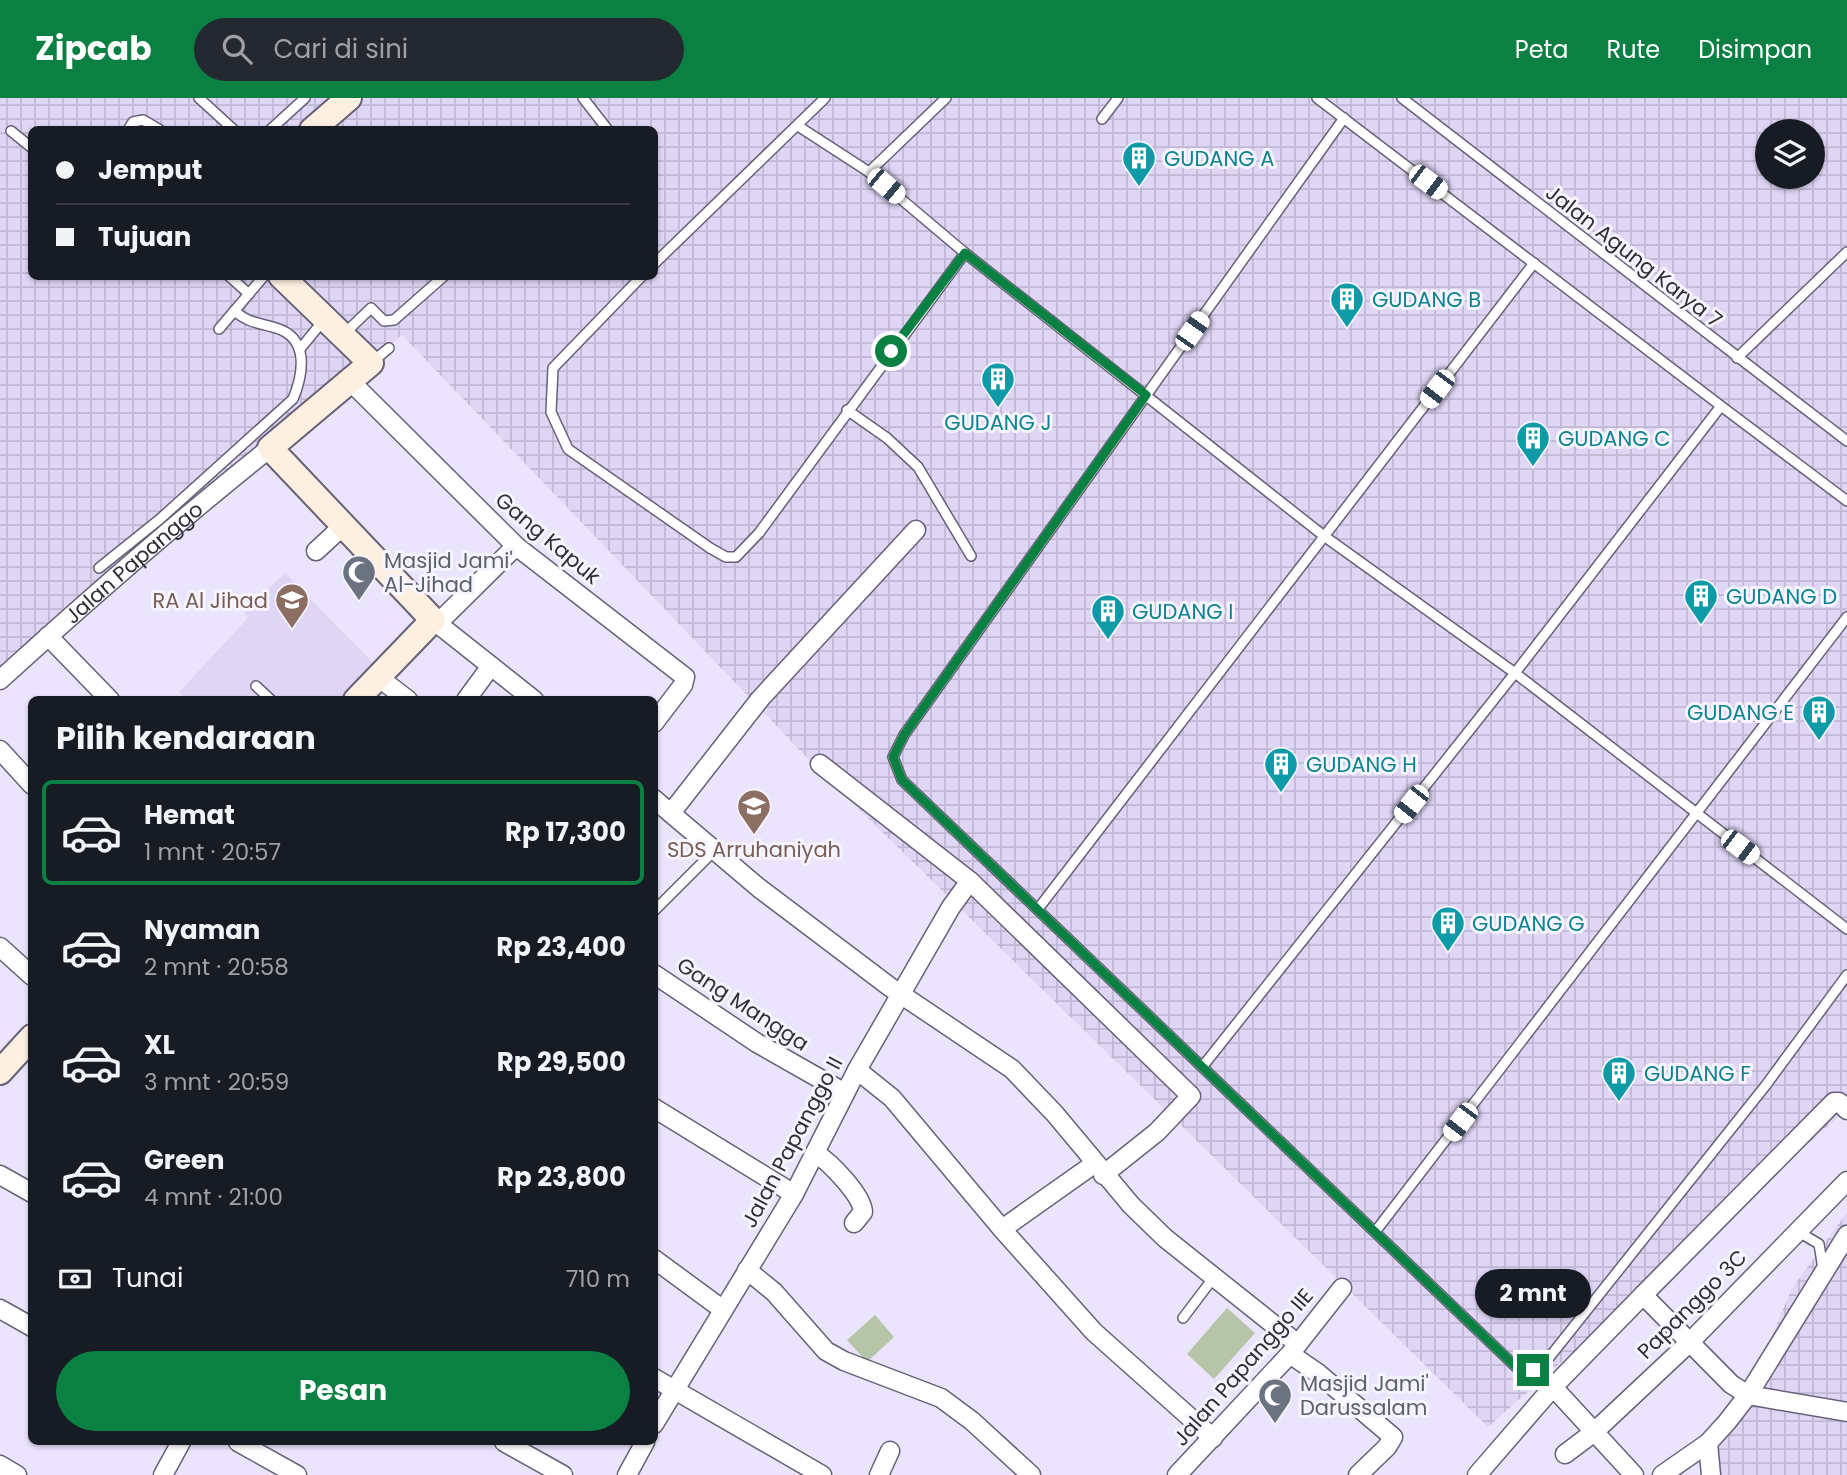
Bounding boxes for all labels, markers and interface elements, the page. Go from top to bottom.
search box [194,18,684,81]
text: Zipcab [35,25,152,72]
icon: search [218,30,256,68]
text: Cari di sini [274,31,408,67]
text: Peta [1515,33,1569,66]
text: Rute [1607,33,1660,66]
text: Disimpan [1698,33,1812,66]
map controls [1755,119,1825,189]
button: layers [1755,119,1825,189]
building icon: GUDANG A [1120,139,1158,188]
place label: GUDANG A [1164,144,1274,173]
text: Jemput [98,152,202,188]
car [1405,161,1452,203]
car [864,164,909,208]
street label: Jalan Agung Karya 7 [1540,178,1728,334]
text: Tujuan [98,219,191,255]
building icon: GUDANG B [1328,280,1366,329]
place label: GUDANG B [1372,285,1481,314]
car [1172,308,1213,354]
route start [875,335,907,367]
building icon: GUDANG J [979,360,1017,409]
car [1416,366,1459,412]
place label: GUDANG J [944,408,1052,437]
building icon: GUDANG C [1514,419,1552,468]
place label: GUDANG C [1558,424,1670,453]
street label: Gang Kapuk [489,485,607,591]
street label: Jalan Papanggo [58,494,209,630]
place label: Masjid Jami' Al-Jihad [384,546,513,599]
mosque icon: Masjid Jami' Al-Jihad [340,553,378,602]
building icon: GUDANG D [1682,577,1720,626]
school or university icon: RA Al Jihad [273,581,311,630]
place label: GUDANG D [1726,582,1837,611]
place label: RA Al Jihad [152,586,268,615]
building icon: GUDANG I [1089,592,1127,641]
place label: GUDANG I [1132,597,1233,626]
building icon: GUDANG E [1800,693,1838,742]
place label: GUDANG E [1687,698,1794,727]
text: Pilih kendaraan [56,715,316,760]
building icon: GUDANG H [1262,745,1300,794]
place label: GUDANG H [1306,750,1417,779]
car [1390,781,1433,827]
school or university icon: SDS Arruhaniyah [735,787,773,836]
text: Hemat [144,797,235,833]
icon: car [60,801,123,864]
text: Rp 17,300 [505,814,626,850]
car [1717,826,1764,868]
place label: SDS Arruhaniyah [667,835,841,864]
text: 1 mnt · 20:57 [144,836,281,868]
building icon: GUDANG G [1429,904,1467,953]
place label: GUDANG G [1472,909,1585,938]
text: Nyaman [144,912,260,948]
icon: car [60,916,123,979]
text: Rp 23,400 [496,929,626,965]
street label: Gang Mangga [671,950,815,1058]
text: 2 mnt · 20:58 [144,951,289,983]
text: XL [144,1027,175,1063]
icon: car [60,1031,123,1094]
text: Rp 29,500 [497,1044,626,1080]
street label: Jalan Papanggo II [735,1051,849,1233]
building icon: GUDANG F [1600,1054,1638,1103]
place label: GUDANG F [1644,1059,1751,1088]
text: 3 mnt · 20:59 [144,1066,289,1098]
car [1439,1099,1482,1145]
text: Green [144,1142,225,1178]
icon: car [60,1146,123,1209]
text: Rp 23,800 [497,1159,626,1195]
text: 4 mnt · 21:00 [144,1181,283,1213]
street label: Papanggo 3C [1631,1243,1753,1365]
icon: cash [56,1260,94,1298]
text: Tunai [112,1260,183,1296]
text: 710 m [566,1263,630,1295]
callout: 2 mnt [1475,1268,1591,1318]
text: 2 mnt [1499,1277,1567,1309]
street label: Jalan Papanggo IIE [1166,1282,1320,1452]
button: Pesan [56,1351,630,1431]
route end [1517,1354,1549,1386]
place label: Masjid Jami' Darussalam [1300,1369,1429,1422]
mosque icon: Masjid Jami' Darussalam [1256,1376,1294,1425]

